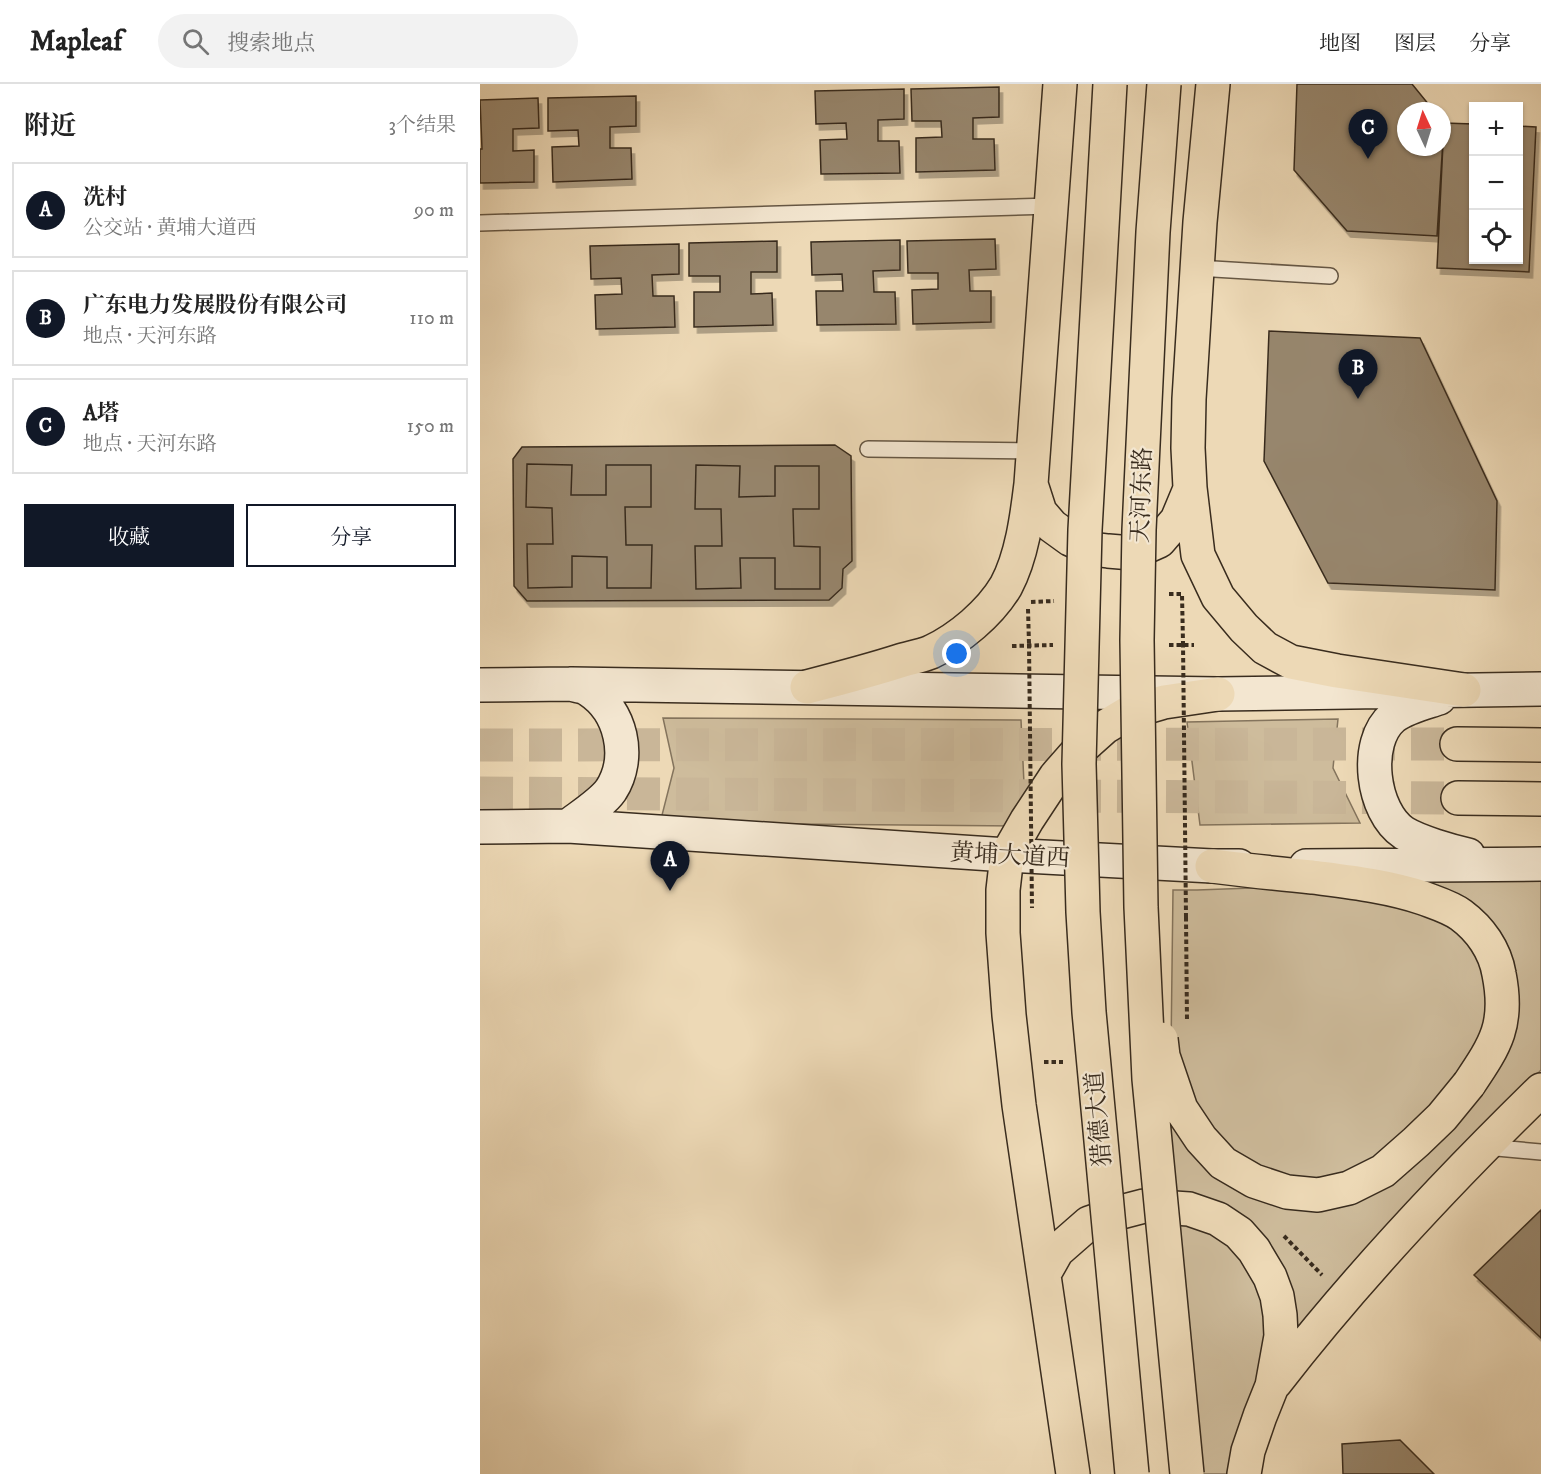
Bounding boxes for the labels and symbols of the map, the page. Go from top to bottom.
north arrow [1397,102,1451,156]
pin: C [1348,110,1388,159]
pin: B [1338,350,1378,399]
street label: 天河东路 [1125,447,1159,544]
your location [942,639,971,668]
street label: 黄埔大道西 [949,838,1071,874]
pin: A [650,842,690,891]
street label: 猎德大道 [1080,1070,1118,1168]

